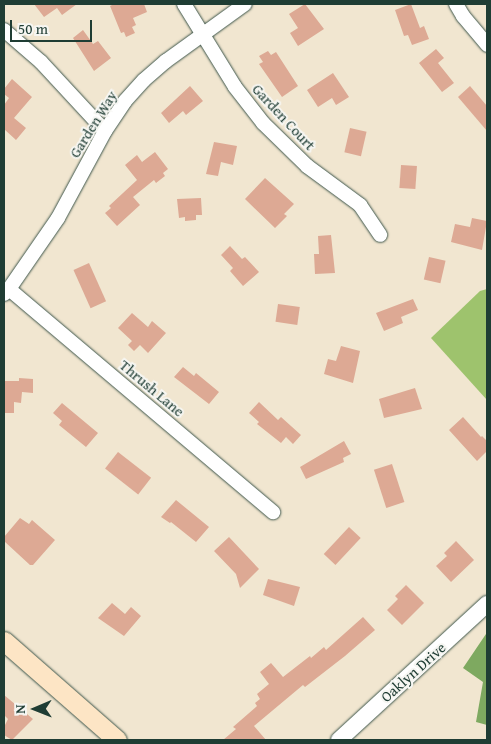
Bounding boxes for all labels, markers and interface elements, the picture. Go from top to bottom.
scale bar [12,10,95,42]
text: 50 m [18,18,48,39]
street label: Garden Court [249,80,319,154]
street label: Garden Way [65,87,121,161]
street label: Thrush Lane [116,356,188,420]
street label: Oaklyn Drive [377,638,449,706]
north arrow [10,684,60,734]
text: N [10,704,30,714]

